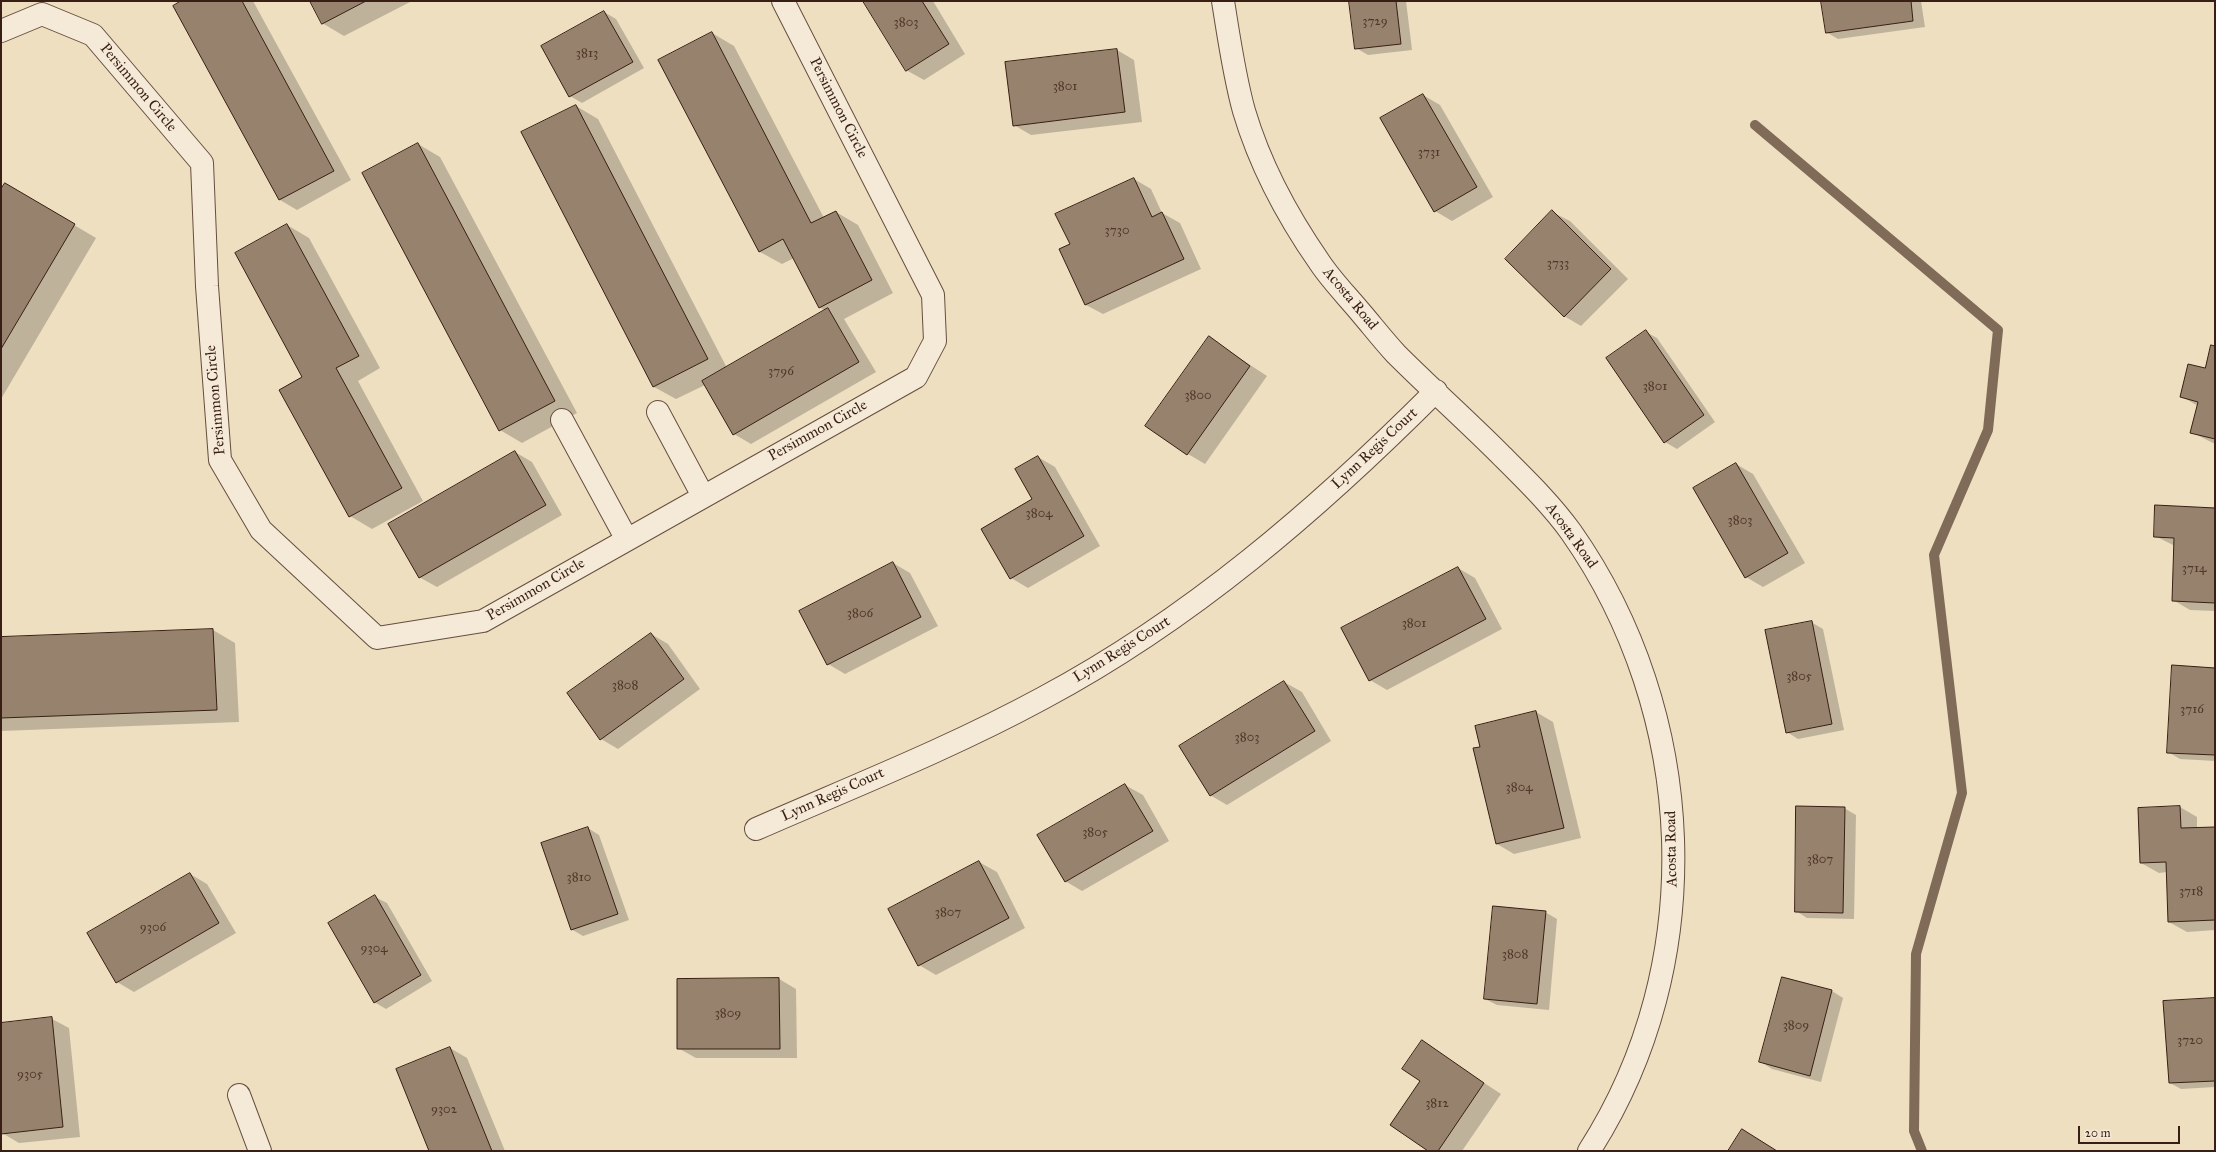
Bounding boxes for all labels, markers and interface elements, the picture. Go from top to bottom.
house number: 3729 [1362,14,1388,30]
house number: 3803 [894,15,918,31]
street label: Persimmon Circle [96,40,180,136]
house number: 3813 [576,46,598,62]
street label: Persimmon Circle [805,55,871,161]
house number: 3801 [1053,79,1077,95]
house number: 3731 [1418,145,1440,161]
house number: 3730 [1105,223,1129,239]
house number: 3733 [1547,256,1569,272]
street label: Acosta Road [1319,264,1381,334]
street label: Persimmon Circle [202,344,230,456]
house number: 3796 [768,364,794,380]
house number: 3801 [1643,379,1667,395]
house number: 3800 [1184,388,1212,404]
street label: Persimmon Circle [765,396,871,466]
street label: Lynn Regis Court [1328,405,1422,493]
street label: Acosta Road [1541,500,1601,572]
house number: 3804 [1026,506,1052,522]
house number: 3803 [1728,513,1752,529]
street label: Persimmon Circle [484,555,588,625]
house number: 3714 [2182,561,2206,577]
house number: 3806 [847,606,873,622]
street label: Lynn Regis Court [1070,613,1174,687]
house number: 3801 [1402,616,1426,632]
house number: 3805 [1786,669,1812,685]
house number: 3808 [612,678,638,694]
house number: 3716 [2180,702,2204,718]
house number: 3803 [1235,730,1259,746]
street label: Lynn Regis Court [779,764,887,826]
house number: 3804 [1506,780,1532,796]
street label: Acosta Road [1662,811,1682,887]
house number: 3805 [1082,825,1108,841]
house number: 3807 [1807,852,1833,868]
house number: 3810 [567,870,591,886]
house number: 3718 [2179,884,2203,900]
house number: 3807 [935,905,961,921]
house number: 9306 [140,920,166,936]
house number: 9304 [361,941,387,957]
house number: 3808 [1502,947,1528,963]
house number: 3809 [715,1006,741,1022]
house number: 3809 [1783,1018,1809,1034]
house number: 3720 [2177,1033,2203,1049]
house number: 9305 [17,1067,43,1083]
house number: 3812 [1425,1096,1449,1112]
house number: 9302 [431,1102,457,1118]
scale bar [2080,1118,2182,1144]
text: 20 m [2085,1126,2111,1140]

